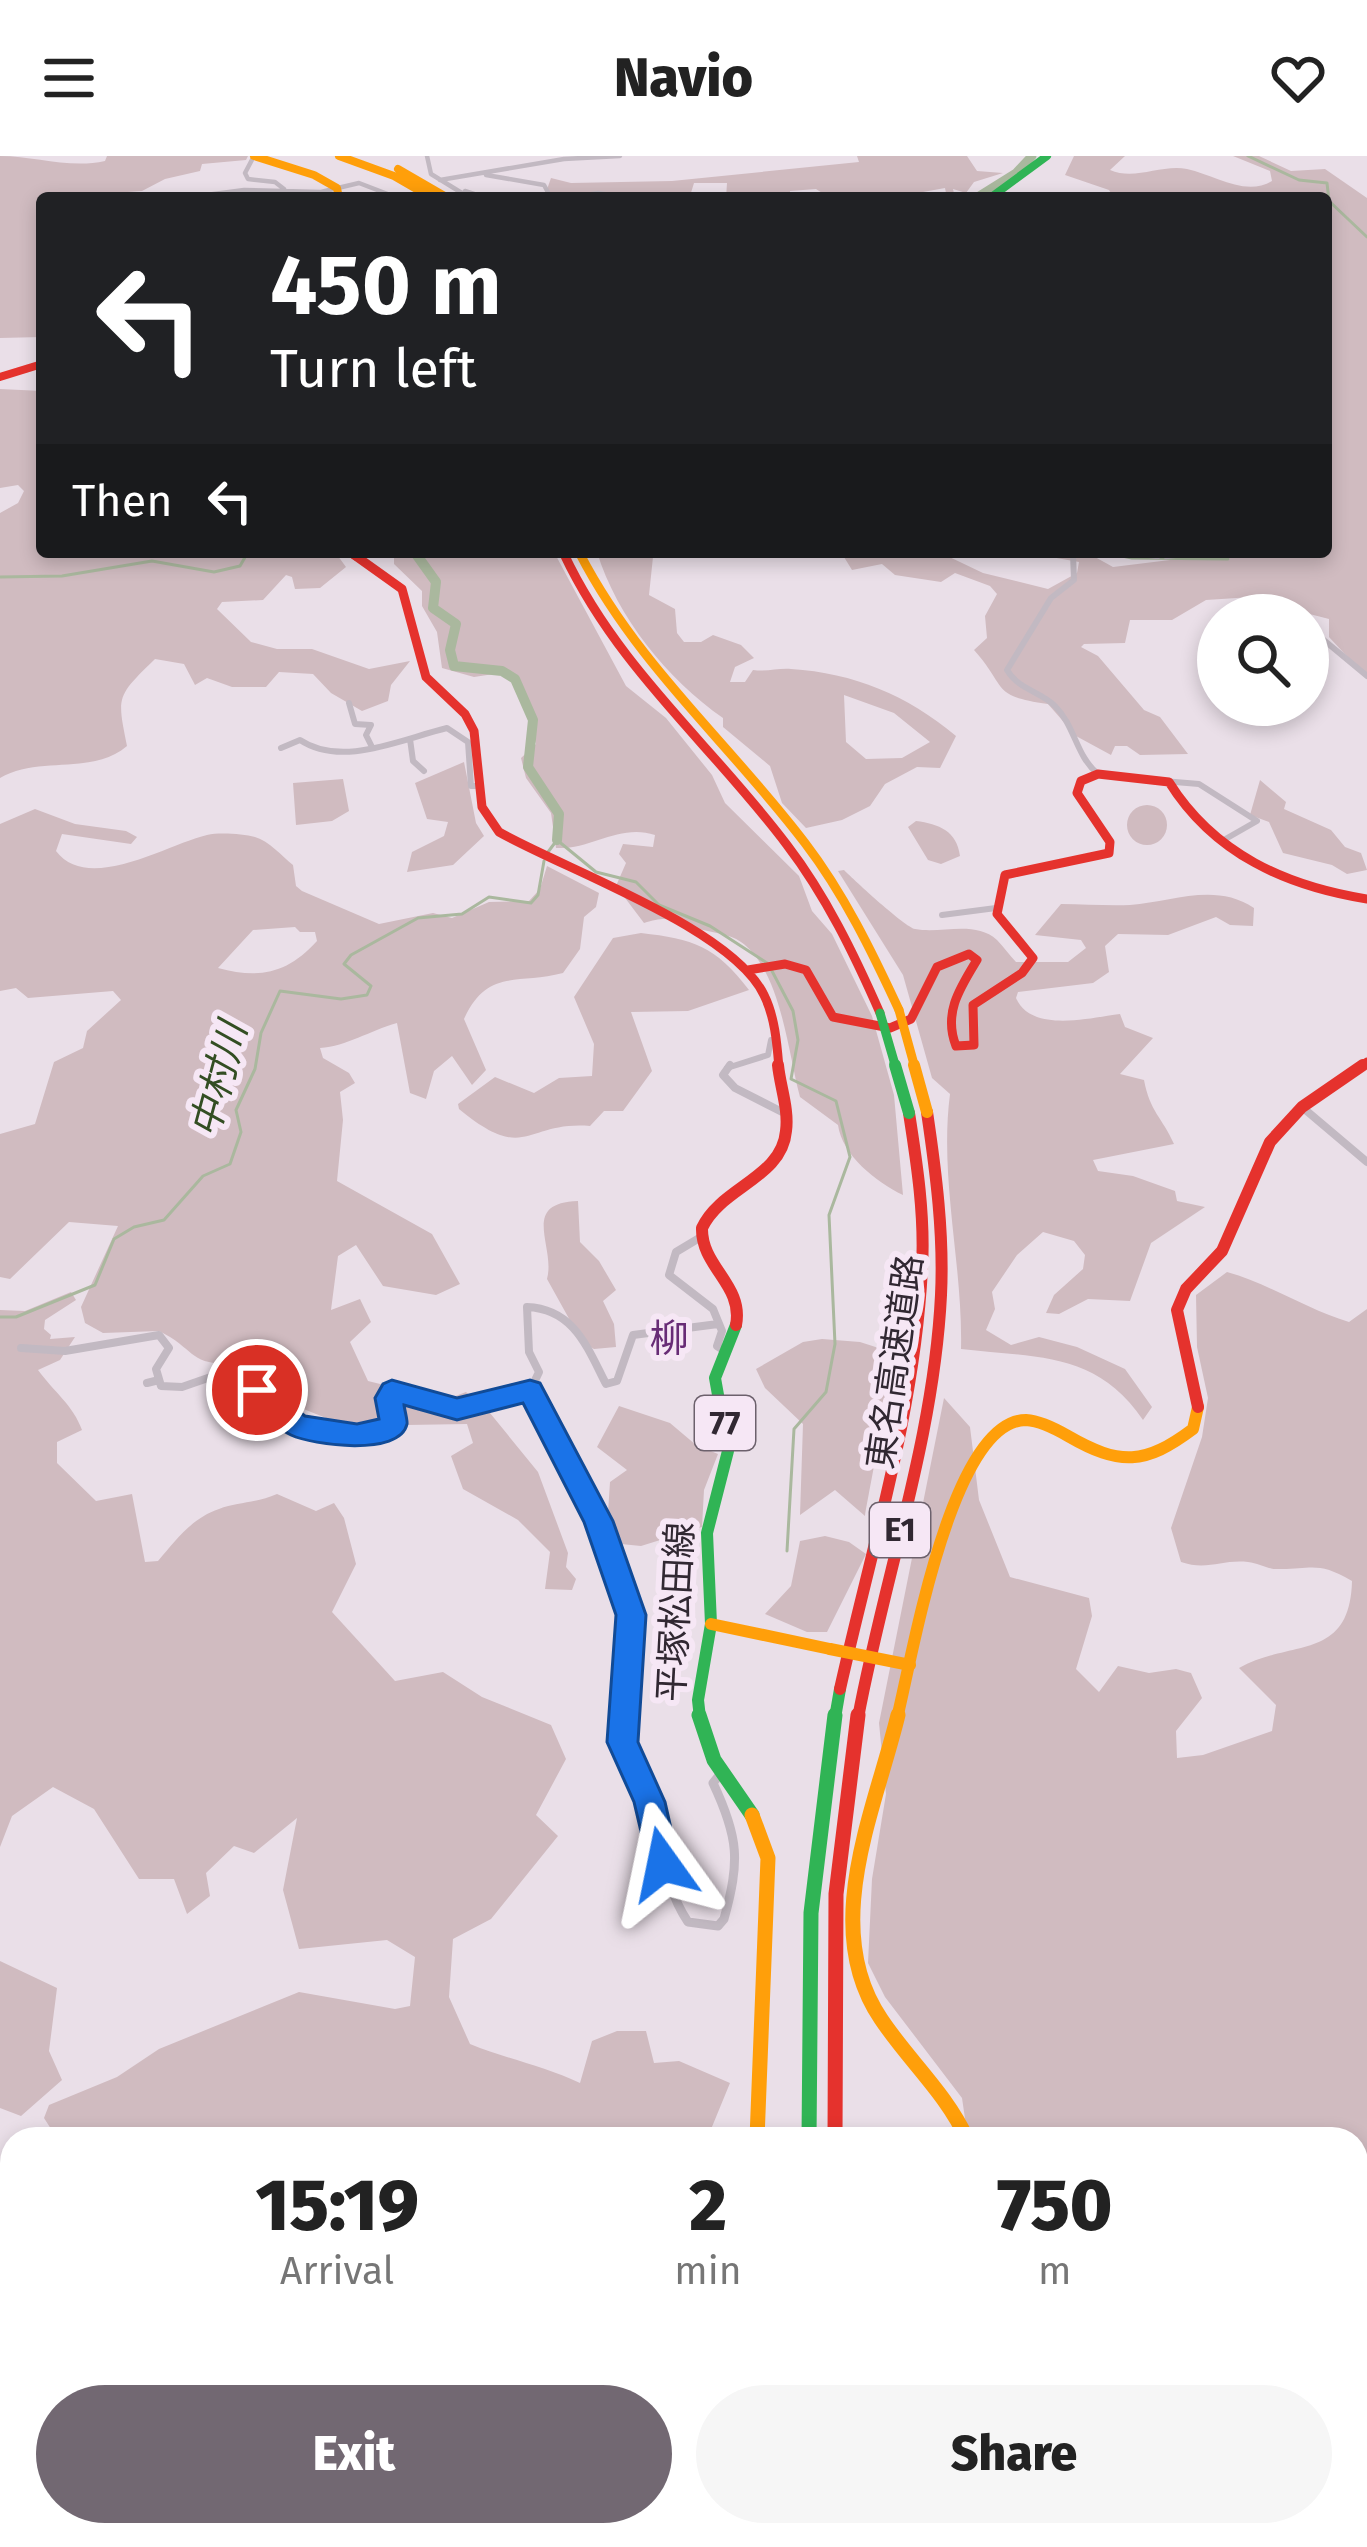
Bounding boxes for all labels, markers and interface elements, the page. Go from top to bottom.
icon: menu [36,45,102,111]
icon: heart [1265,45,1331,111]
text: Navio [614,46,753,110]
text: 450 m [270,235,502,336]
icon: left [72,240,228,396]
text: Turn left [270,337,477,401]
icon: left [197,468,263,534]
text: Then [72,474,173,528]
map controls [1197,594,1329,726]
button: search [1197,594,1329,726]
water label: 中村川 [182,1014,257,1142]
street label: 東名高速道路 [858,1252,932,1472]
district label: 柳 [649,1316,689,1362]
pin [206,1339,308,1441]
icon: arrive [224,1357,290,1423]
road number: 77 [695,1396,755,1450]
road number: E1 [870,1503,930,1557]
street label: 平塚松田線 [649,1521,703,1703]
position arrow [600,1801,726,1927]
text: 15:19 [255,2163,419,2249]
text: 2 [689,2163,727,2249]
text: 750 [997,2163,1113,2249]
text: Arrival [280,2248,394,2294]
text: min [674,2248,742,2294]
text: m [1038,2248,1072,2294]
button: Exit [36,2385,672,2523]
button: Share [696,2385,1332,2523]

